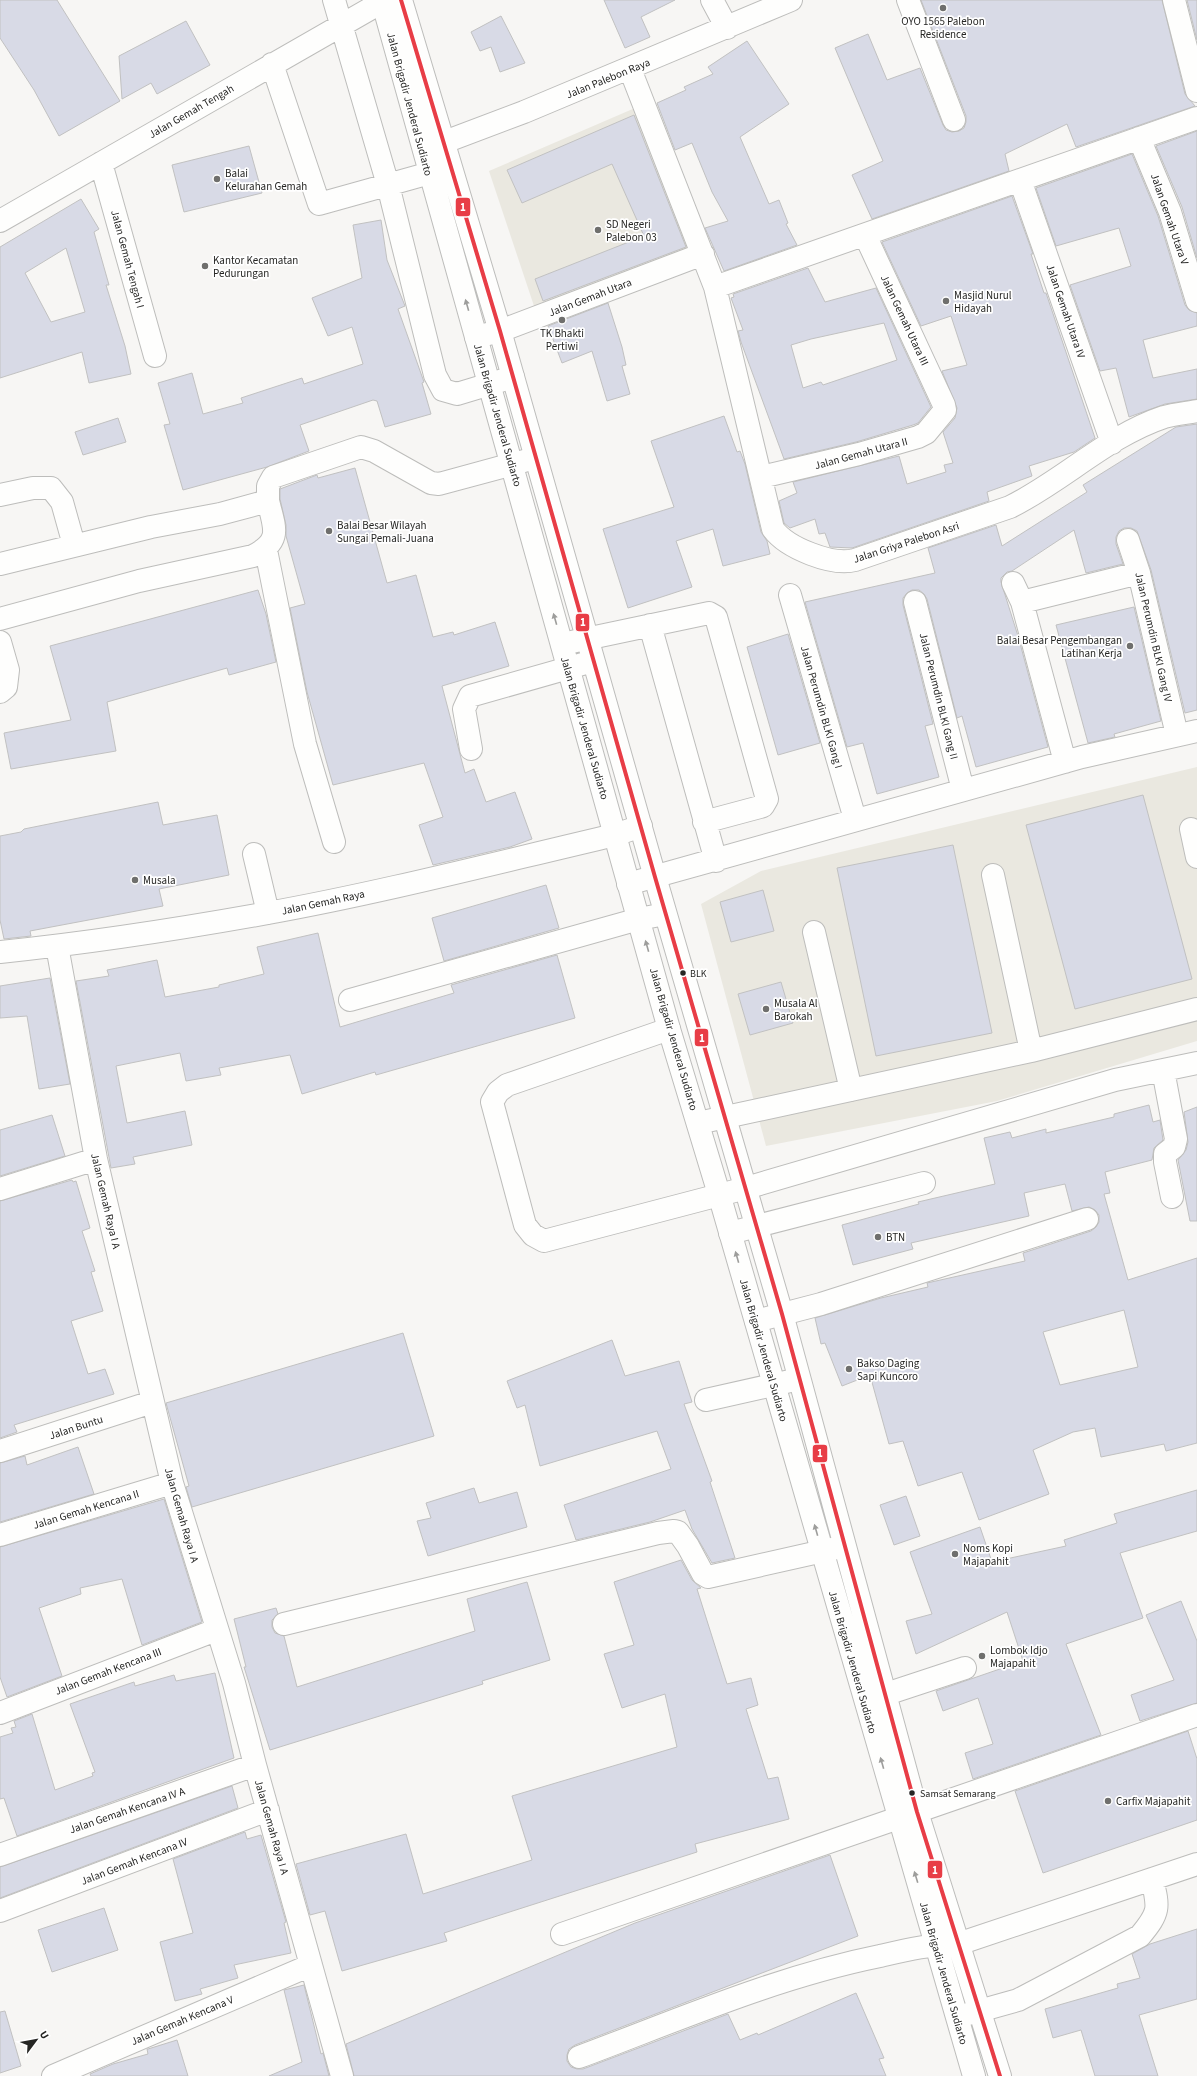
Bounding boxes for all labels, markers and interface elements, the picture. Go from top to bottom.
marker: OYO 1565 Palebon Residence [938,3,948,13]
place label: OYO 1565 Palebon Residence [901,14,985,42]
street label: Jalan Brigadir Jenderal Sudiarto [383,31,436,178]
street label: Jalan Palebon Raya [564,55,652,102]
street label: Jalan Gemah Tengah [146,81,237,142]
place label: Balai Kelurahan Gemah [225,166,307,194]
street label: Jalan Gemah Utara V [1147,172,1192,267]
marker: Balai Kelurahan Gemah [212,174,222,184]
line badge: 1 [455,197,471,217]
text: 1 [460,200,466,215]
street label: Jalan Gemah Tengah I [107,208,148,310]
place label: SD Negeri Palebon 03 [606,217,657,245]
marker: SD Negeri Palebon 03 [593,225,603,235]
place label: Kantor Kecamatan Pedurungan [213,253,298,281]
marker: Kantor Kecamatan Pedurungan [200,261,210,271]
street label: Jalan Gemah Utara IV [1042,262,1089,360]
street label: Jalan Gemah Utara III [877,272,932,368]
street label: Jalan Gemah Utara [547,275,634,320]
place label: Masjid Nurul Hidayah [954,288,1012,316]
marker: Masjid Nurul Hidayah [941,296,951,306]
one-way arrow [464,299,470,311]
marker: TK Bhakti Pertiwi [557,315,567,325]
place label: TK Bhakti Pertiwi [540,326,584,354]
street label: Jalan Brigadir Jenderal Sudiarto [470,342,525,488]
street label: Jalan Gemah Utara II [813,434,909,473]
place label: Balai Besar Wilayah Sungai Pemali-Juana [337,518,434,546]
street label: Jalan Griya Palebon Asri [851,518,961,567]
marker: Balai Besar Wilayah Sungai Pemali-Juana [324,526,334,536]
street label: Jalan Perumdin BLKI Gang IV [1131,571,1176,704]
one-way arrow [552,613,558,625]
line badge: 1 [575,613,590,632]
text: 1 [580,615,586,630]
street label: Jalan Perumdin BLKI Gang II [916,631,962,761]
place label: Balai Besar Pengembangan Latihan Kerja [997,633,1122,661]
marker: Balai Besar Pengembangan Latihan Kerja [1125,641,1135,651]
street label: Jalan Perumdin BLKI Gang I [797,644,846,770]
street label: Jalan Brigadir Jenderal Sudiarto [557,655,612,801]
place label: Musala [143,873,175,888]
marker: Musala [130,875,140,885]
street label: Jalan Gemah Raya [280,886,366,919]
one-way arrow [644,940,650,952]
street label: Jalan Brigadir Jenderal Sudiarto [646,966,701,1112]
place label: BLK [690,967,707,981]
marker: BLK [678,968,688,978]
place label: Musala Al Barokah [774,996,818,1024]
marker: Musala Al Barokah [761,1004,771,1014]
line badge: 1 [694,1028,709,1047]
text: 1 [699,1031,705,1046]
street label: Jalan Gemah Raya I A [87,1152,124,1251]
place label: BTN [886,1230,905,1245]
marker: BTN [873,1232,883,1242]
one-way arrow [734,1251,740,1263]
street label: Jalan Brigadir Jenderal Sudiarto [736,1277,791,1423]
place label: Bakso Daging Sapi Kuncoro [857,1356,920,1384]
marker: Bakso Daging Sapi Kuncoro [844,1364,854,1374]
street label: Jalan Buntu [47,1412,105,1443]
line badge: 1 [812,1444,828,1463]
text: 1 [817,1446,823,1461]
street label: Jalan Gemah Raya I A [161,1466,202,1564]
street label: Jalan Gemah Kencana II [31,1486,141,1533]
one-way arrow [813,1524,819,1536]
place label: Noms Kopi Majapahit [963,1541,1013,1569]
marker: Noms Kopi Majapahit [950,1549,960,1559]
street label: Jalan Brigadir Jenderal Sudiarto [825,1589,880,1735]
place label: Lombok Idjo Majapahit [990,1643,1048,1671]
street label: Jalan Gemah Kencana III [53,1644,164,1699]
marker: Lombok Idjo Majapahit [977,1651,987,1661]
one-way arrow [879,1757,885,1769]
street label: Jalan Gemah Raya I A [251,1778,292,1876]
street label: Jalan Gemah Kencana IV A [67,1784,187,1837]
place label: Samsat Semarang [920,1787,996,1801]
marker: Samsat Semarang [907,1788,917,1798]
place label: Carfix Majapahit [1116,1794,1191,1809]
marker: Carfix Majapahit [1103,1796,1113,1806]
street label: Jalan Gemah Kencana IV [79,1834,190,1889]
line badge: 1 [927,1860,943,1879]
text: 1 [932,1863,938,1878]
one-way arrow [913,1871,919,1883]
street label: Jalan Brigadir Jenderal Sudiarto [916,1900,971,2046]
street label: Jalan Gemah Kencana V [129,1992,236,2049]
north arrow [16,2020,56,2060]
text: U [36,2028,52,2042]

